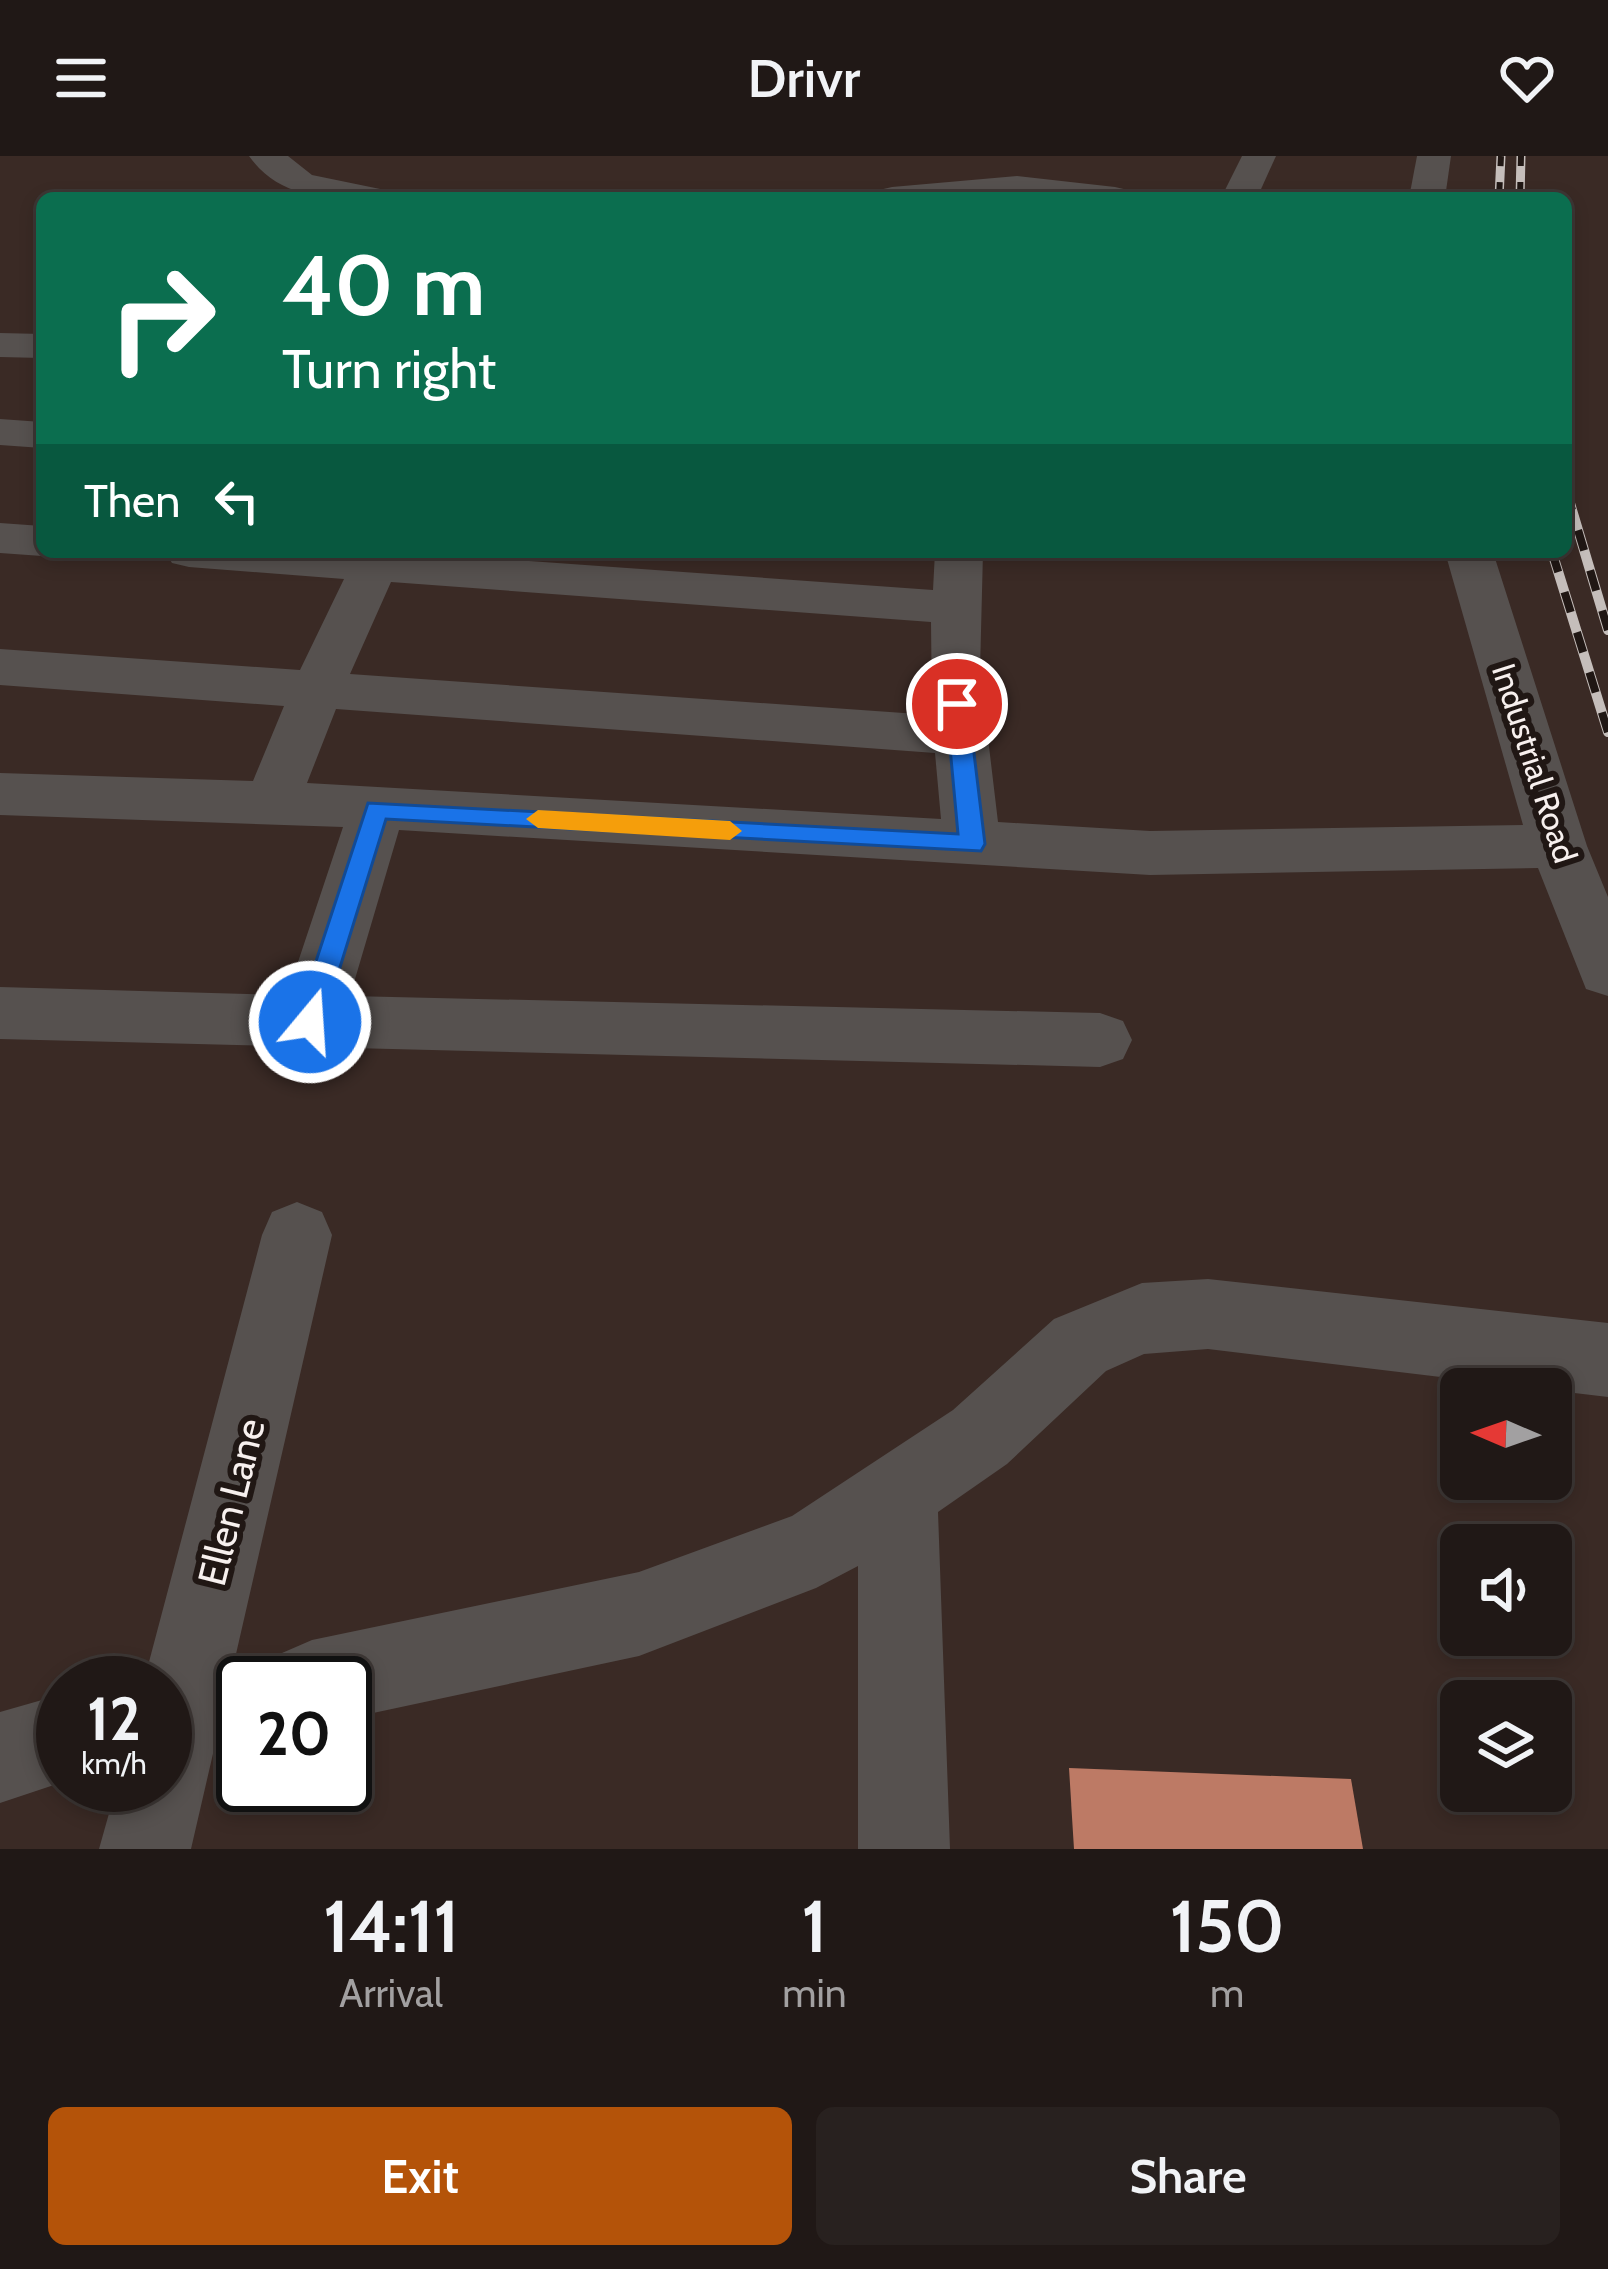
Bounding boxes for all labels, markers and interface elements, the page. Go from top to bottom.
icon: menu [48,45,114,111]
text: Drivr [748,45,860,111]
icon: heart [1494,45,1560,111]
text: 40 m [282,234,485,336]
icon: right [84,240,240,396]
text: Turn right [282,336,496,402]
icon: left [204,468,270,534]
text: Then [84,474,180,528]
pin [906,653,1008,755]
street label: Industrial Road [1484,658,1586,868]
icon: arrive [924,671,990,737]
position arrow [247,959,373,1085]
north arrow [1440,1368,1572,1500]
map controls [1440,1368,1572,1812]
street label: Ellen Lane [187,1414,275,1590]
button: sound [1440,1524,1572,1656]
speed limit sign: 20 [216,1656,372,1812]
button: layers [1440,1680,1572,1812]
text: 12 [87,1682,141,1755]
text: km/h [81,1745,147,1782]
text: 14:11 [323,1883,459,1970]
text: 1 [802,1883,827,1970]
text: 150 [1170,1883,1285,1970]
text: Arrival [339,1969,443,2017]
text: min [782,1969,846,2017]
text: m [1210,1969,1244,2017]
button: Exit [48,2107,792,2245]
button: Share [816,2107,1560,2245]

